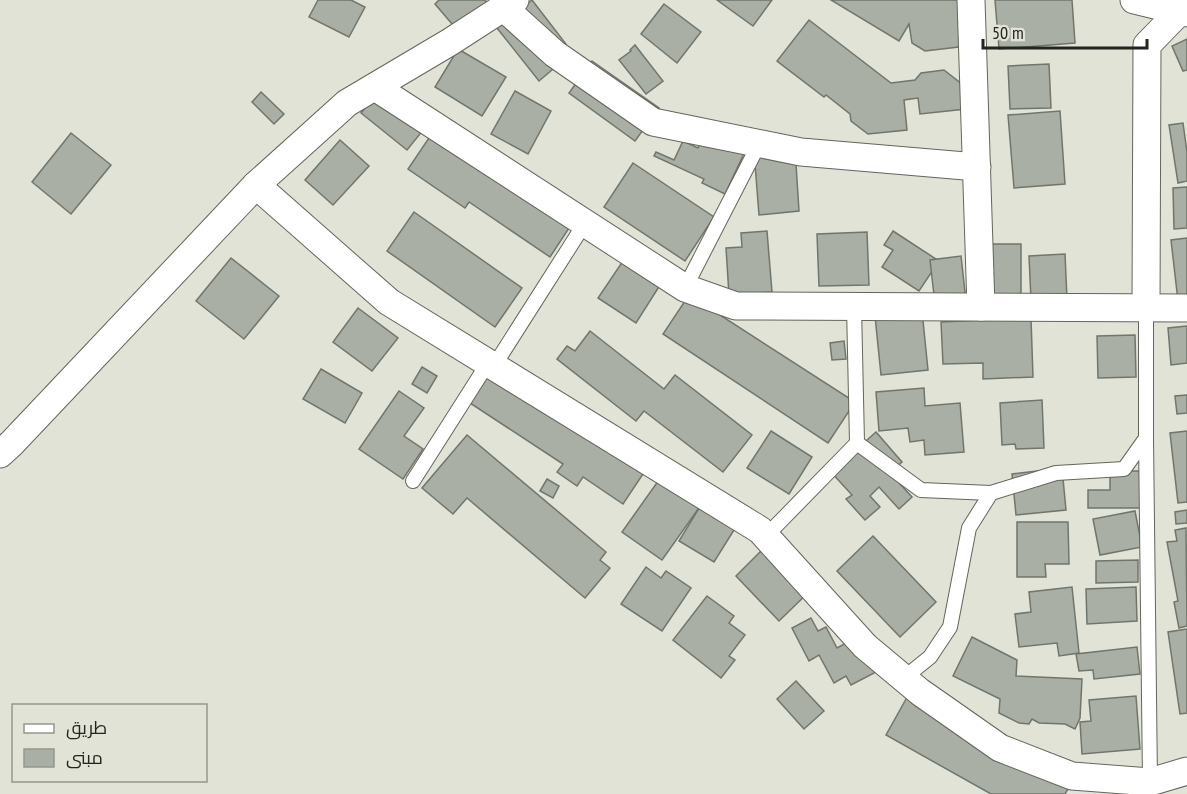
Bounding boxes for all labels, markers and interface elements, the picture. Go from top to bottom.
scale bar [983,12,1146,50]
text: 50 m [992,21,1024,44]
legend [12,704,207,782]
text: طريق [66,716,107,740]
text: مبنى [66,746,103,769]

